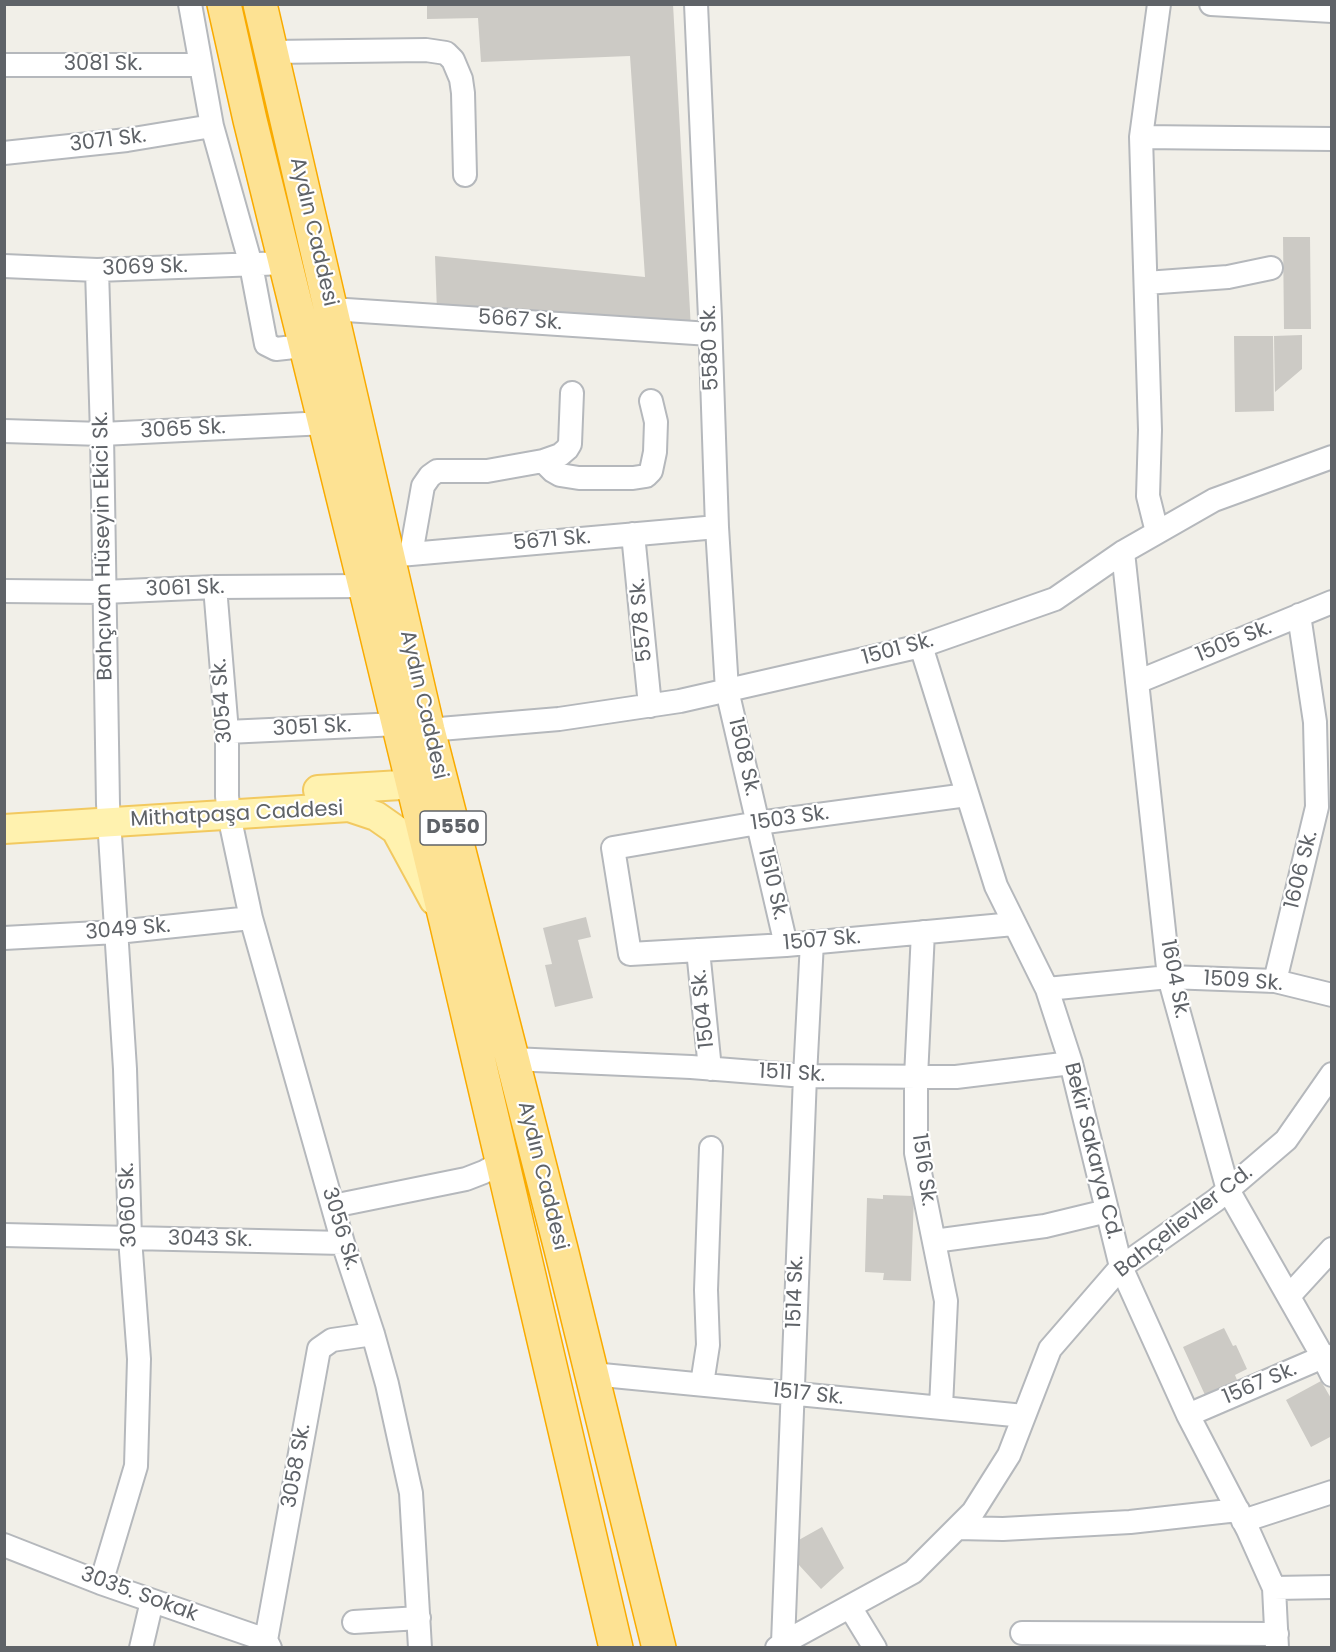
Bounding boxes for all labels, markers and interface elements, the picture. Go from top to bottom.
street label: 3081 Sk. [64,52,142,78]
street label: 3071 Sk. [68,124,148,158]
street label: Aydın Caddesi [284,155,342,309]
street label: 3069 Sk. [102,254,188,282]
street label: 5667 Sk. [477,305,563,337]
street label: 5580 Sk. [697,305,725,391]
street label: Bahçıvan Hüseyin Ekici Sk. [89,411,119,681]
street label: 3065 Sk. [140,415,226,445]
street label: 5671 Sk. [512,525,592,557]
street label: 3061 Sk. [145,575,225,603]
street label: 5578 Sk. [626,577,658,663]
street label: 1505 Sk. [1192,615,1276,669]
street label: Aydın Caddesi [394,628,452,782]
street label: 1501 Sk. [859,628,937,672]
street label: 3054 Sk. [207,658,239,744]
street label: 3051 Sk. [272,713,352,743]
street label: 1508 Sk. [722,715,764,799]
street label: Mithatpaşa Caddesi [130,797,344,833]
street label: 1503 Sk. [749,801,831,837]
road number: D550 [420,811,486,845]
street label: 1606 Sk. [1280,828,1324,912]
street label: 1510 Sk. [752,846,792,922]
street label: 3049 Sk. [84,914,172,946]
street label: 1507 Sk. [782,925,862,957]
street label: 1604 Sk. [1154,938,1194,1020]
street label: 1509 Sk. [1202,967,1284,997]
street label: 1504 Sk. [687,968,721,1050]
street label: 1511 Sk. [758,1060,826,1088]
street label: Bekir Sakarya Cd. [1058,1060,1126,1242]
street label: Aydın Caddesi [511,1099,573,1253]
street label: 1516 Sk. [905,1132,941,1208]
street label: Bahçelievler Cd. [1110,1160,1258,1284]
street label: 3060 Sk. [115,1162,143,1248]
street label: 3056 Sk. [315,1185,365,1273]
street label: 3043 Sk. [168,1227,252,1253]
street label: 1514 Sk. [782,1255,810,1329]
street label: 1567 Sk. [1219,1357,1301,1411]
street label: 1517 Sk. [771,1379,845,1411]
street label: 3058 Sk. [277,1422,317,1510]
street label: 3035. Sokak [77,1562,201,1628]

